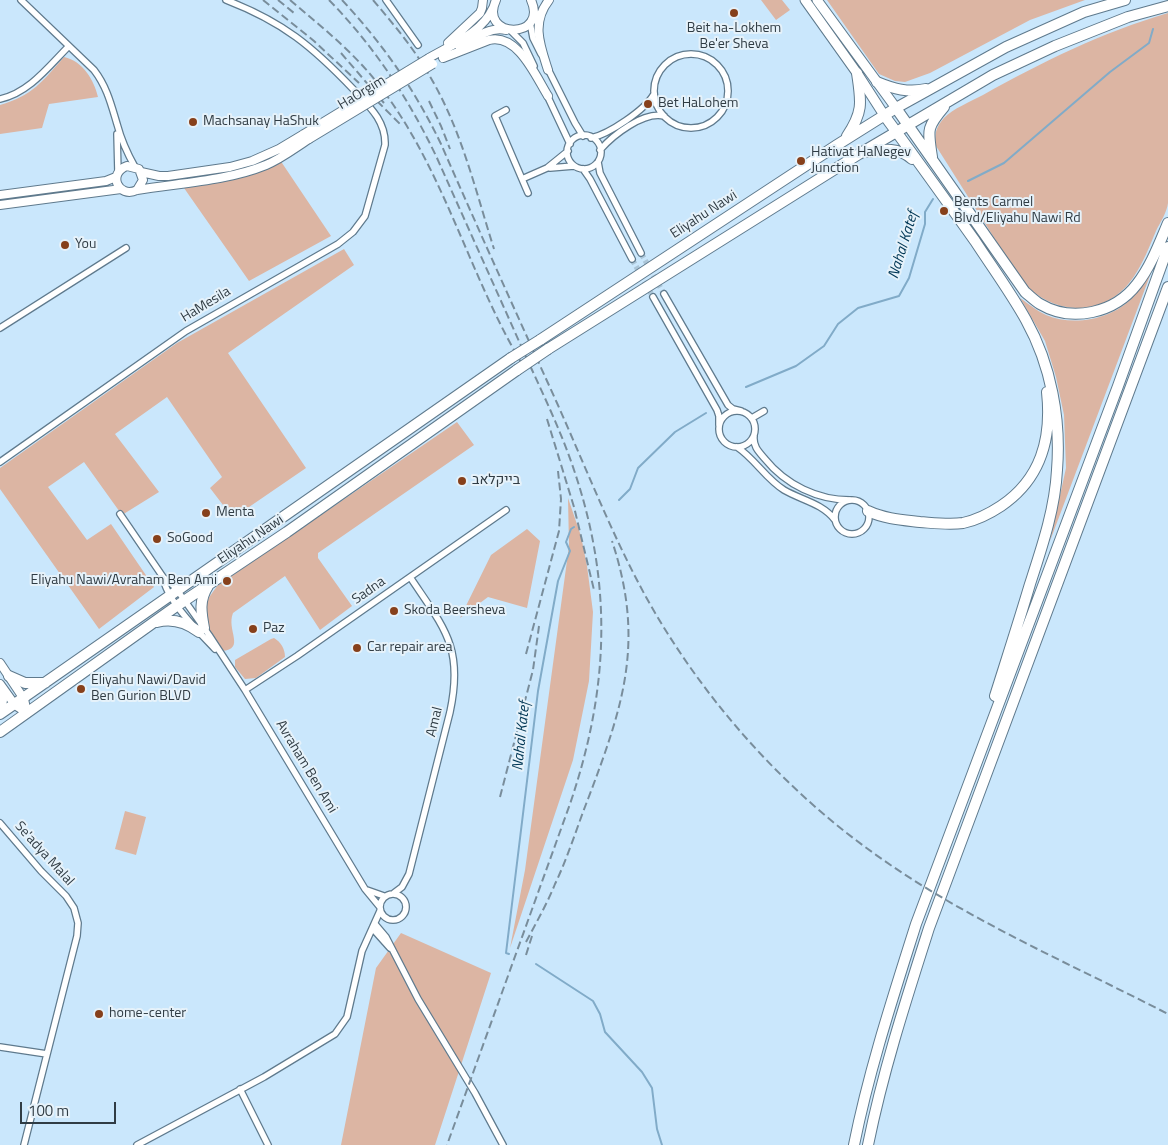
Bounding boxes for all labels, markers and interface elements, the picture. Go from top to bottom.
marker: Beit ha-Lokhem Be'er Sheva [728,7,740,19]
place label: Beit ha-Lokhem Be'er Sheva [687,21,781,54]
street label: HaOrgim [335,72,389,114]
place label: Bet HaLohem [658,96,738,112]
marker: Bet HaLohem [642,98,654,110]
place label: Machsanay HaShuk [203,114,319,130]
marker: Machsanay HaShuk [187,116,199,128]
place label: Hativat HaNegev Junction [811,145,911,178]
marker: Hativat HaNegev Junction [795,155,807,167]
street label: Eliyahu Nawi [668,187,740,243]
place label: Bents Carmel Blvd/Eliyahu Nawi Rd [954,195,1081,228]
marker: Bents Carmel Blvd/Eliyahu Nawi Rd [938,205,950,217]
water label: Nahal Katef [885,209,923,281]
place label: You [75,237,96,253]
marker: You [59,239,71,251]
street label: HaMesila [178,284,234,326]
place label: בייקלאב [472,473,520,489]
marker: בייקלאב [456,475,468,487]
place label: Menta [216,505,254,521]
marker: Menta [200,507,212,519]
street label: Eliyahu Nawi [215,512,287,568]
place label: SoGood [167,531,213,547]
marker: SoGood [151,533,163,545]
place label: Eliyahu Nawi/Avraham Ben Ami [30,573,217,589]
street label: Sadna [349,574,389,608]
marker: Eliyahu Nawi/Avraham Ben Ami [221,575,233,587]
place label: Skoda Beersheva [404,603,505,619]
marker: Skoda Beersheva [388,605,400,617]
place label: Paz [263,621,285,637]
marker: Paz [247,623,259,635]
place label: Car repair area [367,640,453,656]
marker: Car repair area [351,642,363,654]
place label: Eliyahu Nawi/David Ben Gurion BLVD [91,673,206,706]
marker: Eliyahu Nawi/David Ben Gurion BLVD [75,683,87,695]
water label: Nahal Katef [509,700,535,772]
street label: Amal [423,705,447,739]
street label: Avraham Ben Ami [272,717,340,817]
street label: Se'adya Malal [11,818,77,890]
place label: home-center [109,1006,186,1022]
marker: home-center [93,1008,105,1020]
scale bar [22,1092,119,1124]
text: 100 m [28,1099,69,1122]

